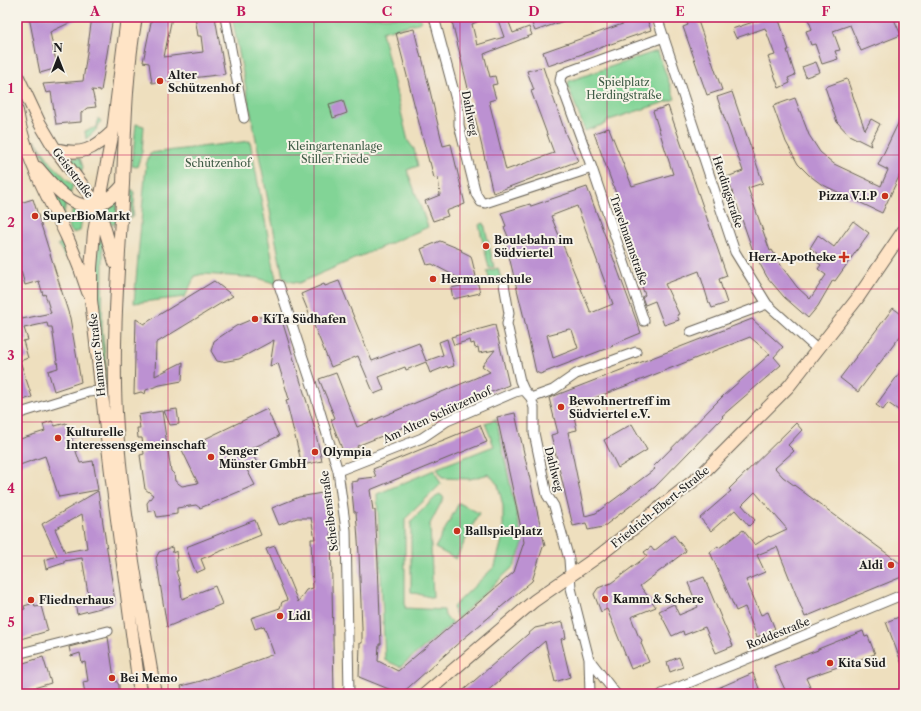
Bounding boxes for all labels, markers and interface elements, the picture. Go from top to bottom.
text: A [89,3,101,19]
text: B [236,3,246,19]
text: C [382,3,392,19]
text: D [528,3,540,19]
text: E [675,3,685,19]
text: F [822,3,831,19]
north arrow [38,38,78,78]
text: N [53,41,63,55]
place label: Alter Schützenhof [167,68,241,95]
park label: Spielplatz Herdingstraße [586,75,662,102]
marker: Alter Schützenhof [155,76,165,86]
text: 1 [8,80,14,96]
street label: Dahlweg [459,89,481,137]
park label: Kleingartenanlage Stiller Friede [287,139,383,166]
street label: Geiststraße [49,145,97,201]
street label: Herdingstraße [710,154,746,230]
park label: Schützenhof [185,156,253,170]
place label: Pizza V.I.P [819,189,877,203]
marker: Pizza V.I.P [880,191,890,201]
street label: Travelmannstraße [607,193,651,287]
place label: SuperBioMarkt [43,209,131,223]
marker: SuperBioMarkt [30,211,40,221]
text: 2 [7,214,15,230]
place label: Boulebahn im Südviertel [494,233,573,260]
marker: Boulebahn im Südviertel [481,241,491,251]
place label: Herz-Apotheke [749,250,836,264]
marker: Herz-Apotheke [839,252,849,262]
place label: Hermannschule [441,272,532,286]
marker: Hermannschule [428,274,438,284]
place label: KiTa Südhafen [263,312,347,326]
street label: Hammer Straße [86,313,108,397]
marker: KiTa Südhafen [250,314,260,324]
text: 3 [7,347,15,363]
street label: Am Alten Schützenhof [380,383,495,447]
place label: Bewohnertreff im Südviertel e.V. [569,394,671,421]
marker: Bewohnertreff im Südviertel e.V. [556,402,566,412]
place label: Kulturelle Interessensgemeinschaft [66,425,206,452]
marker: Kulturelle Interessensgemeinschaft [53,433,63,443]
place label: Senger Münster GmbH [219,444,307,471]
place label: Olympia [323,445,372,459]
street label: Dahlweg [542,445,566,493]
marker: Olympia [310,447,320,457]
marker: Senger Münster GmbH [206,452,216,462]
street label: Friedrich-Ebert-Straße [608,463,712,551]
street label: Scheibenstraße [317,470,341,552]
text: 4 [7,480,15,496]
place label: Ballspielplatz [465,524,542,538]
marker: Ballspielplatz [452,526,462,536]
place label: Aldi [858,558,883,572]
marker: Aldi [886,560,896,570]
place label: Kamm & Schere [613,592,704,606]
place label: Fliednerhaus [39,593,114,607]
marker: Kamm & Schere [600,594,610,604]
marker: Fliednerhaus [26,595,36,605]
place label: Lidl [288,609,311,623]
marker: Lidl [275,611,285,621]
text: 5 [7,614,15,630]
street label: Roddestraße [744,614,812,652]
place label: Kita Süd [838,656,886,670]
marker: Kita Süd [825,658,835,668]
place label: Bei Memo [120,671,177,685]
marker: Bei Memo [107,673,117,683]

